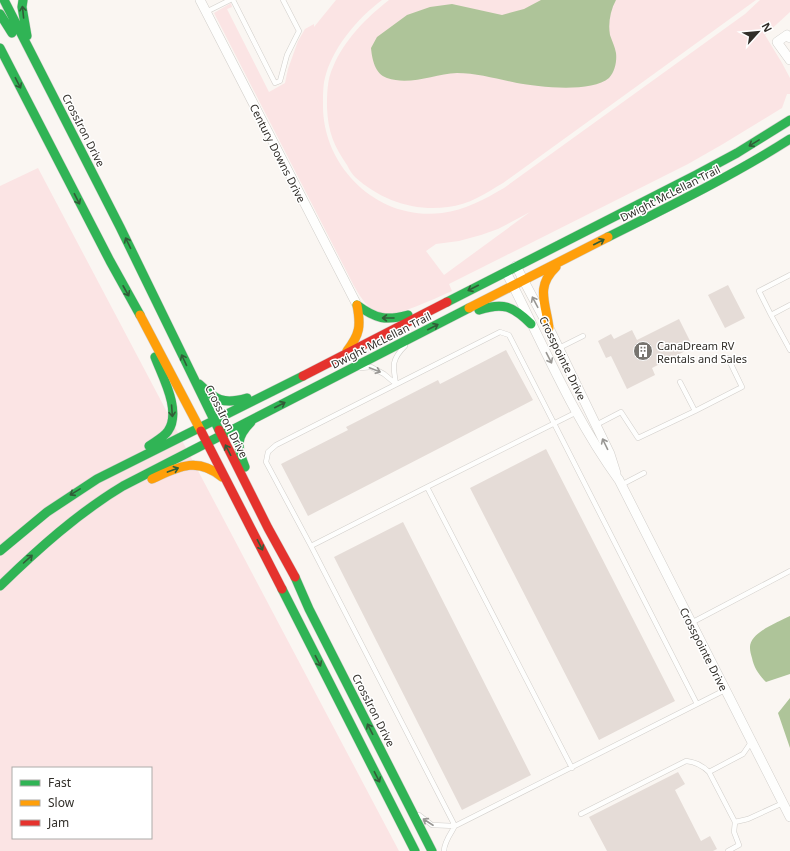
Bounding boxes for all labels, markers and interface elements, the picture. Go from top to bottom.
one-way arrow [19,6,27,19]
north arrow [738,12,778,52]
text: N [759,20,776,35]
one-way arrow [15,77,22,89]
street label: CrossIron Drive [59,91,109,169]
street label: Century Downs Drive [247,101,309,205]
one-way arrow [748,139,760,147]
street label: Dwight McLellan Trail [617,161,723,225]
one-way arrow [74,193,81,205]
one-way arrow [124,237,131,249]
one-way arrow [593,238,605,246]
one-way arrow [123,285,131,297]
one-way arrow [467,285,479,293]
one-way arrow [531,297,538,309]
street label: Dwight McLellan Trail [328,308,434,372]
street label: Crosspointe Drive [536,313,590,403]
one-way arrow [382,314,395,322]
one-way arrow [427,322,439,330]
place label: CanaDream RV Rentals and Sales [657,338,747,366]
building icon: CanaDream RV Rentals and Sales [632,340,654,362]
one-way arrow [546,352,553,364]
one-way arrow [180,355,187,367]
one-way arrow [369,366,381,374]
street label: CrossIron Drive [202,382,252,460]
one-way arrow [274,401,286,408]
one-way arrow [169,404,176,417]
one-way arrow [601,438,608,450]
one-way arrow [224,445,232,457]
one-way arrow [167,466,179,474]
one-way arrow [69,489,81,497]
one-way arrow [257,539,264,551]
one-way arrow [23,554,33,564]
street label: Crosspointe Drive [676,605,732,693]
one-way arrow [315,655,323,667]
street label: CrossIron Drive [349,671,399,749]
one-way arrow [366,723,373,735]
legend [12,767,152,839]
one-way arrow [374,771,381,783]
text: Fast [48,774,72,791]
text: Slow [48,794,75,811]
text: Jam [47,814,69,831]
one-way arrow [422,817,433,826]

